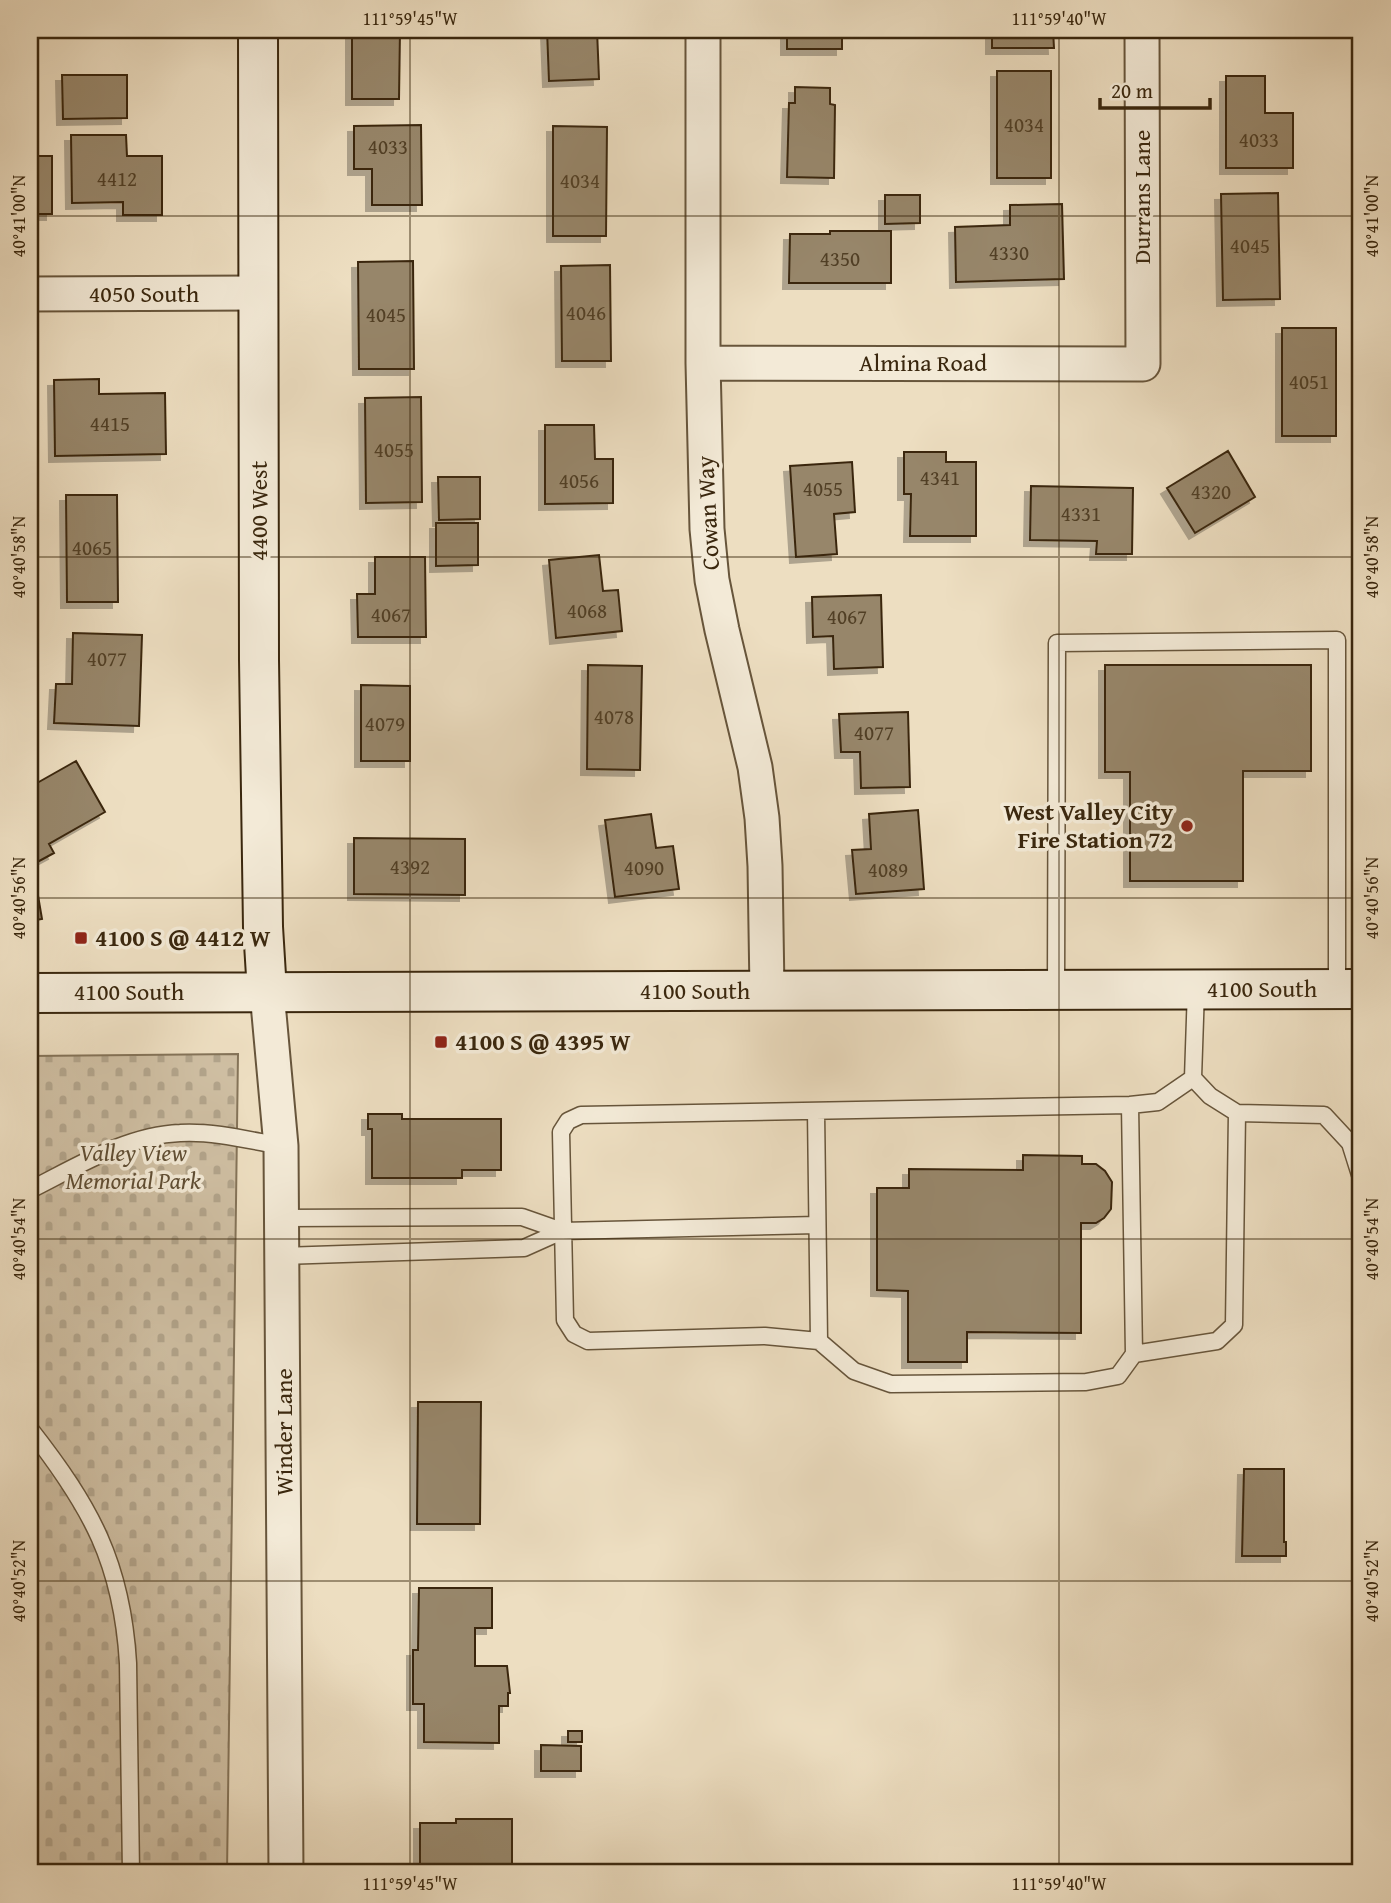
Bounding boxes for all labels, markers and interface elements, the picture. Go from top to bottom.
text: 111°59'45"W [363,5,458,32]
text: 111°59'40"W [1012,5,1107,32]
scale bar [1100,66,1211,110]
text: 20 m [1111,75,1153,106]
house number: 4034 [1004,109,1044,140]
house number: 4033 [1239,124,1279,155]
street label: Durrans Lane [1124,130,1159,264]
house number: 4033 [368,131,408,162]
house number: 4412 [97,163,137,194]
house number: 4034 [560,165,600,196]
text: 40°41'00"N [5,174,32,257]
text: 40°41'00"N [1358,174,1385,257]
house number: 4045 [1230,230,1270,261]
house number: 4330 [989,237,1029,268]
house number: 4350 [820,243,860,274]
street label: 4050 South [89,276,200,311]
house number: 4046 [566,297,606,328]
house number: 4045 [366,299,406,330]
street label: Almina Road [859,345,987,380]
house number: 4051 [1289,366,1329,397]
house number: 4415 [90,408,130,439]
house number: 4055 [374,434,414,465]
street label: Cowan Way [687,455,728,571]
street label: 4400 West [241,460,276,561]
house number: 4341 [920,462,960,493]
house number: 4056 [559,465,599,496]
house number: 4055 [803,473,843,504]
house number: 4320 [1191,476,1231,507]
house number: 4331 [1061,498,1101,529]
text: 40°40'58"N [5,515,32,598]
text: 40°40'58"N [1358,515,1385,598]
house number: 4065 [72,532,112,563]
house number: 4068 [567,595,607,626]
house number: 4067 [371,599,411,630]
house number: 4067 [827,601,867,632]
house number: 4077 [87,643,127,674]
house number: 4078 [594,701,634,732]
house number: 4079 [365,708,405,739]
house number: 4077 [854,717,894,748]
place label: West Valley City Fire Station 72 [1003,794,1174,857]
marker: West Valley City Fire Station 72 [1179,818,1195,834]
house number: 4392 [390,851,430,882]
house number: 4090 [624,852,664,883]
house number: 4089 [868,854,908,885]
text: 40°40'56"N [5,856,32,939]
text: 40°40'56"N [1358,856,1385,939]
place label: 4100 S @ 4412 W [95,920,271,955]
marker: 4100 S @ 4412 W [73,930,89,946]
street label: 4100 South [1207,971,1318,1006]
street label: 4100 South [640,973,751,1008]
street label: 4100 South [74,974,185,1009]
place label: 4100 S @ 4395 W [455,1024,631,1059]
marker: 4100 S @ 4395 W [433,1034,449,1050]
park label: Valley View Memorial Park [65,1135,201,1198]
text: 40°40'54"N [5,1197,32,1280]
text: 40°40'54"N [1358,1197,1385,1280]
street label: Winder Lane [266,1368,301,1496]
text: 40°40'52"N [5,1539,32,1622]
text: 40°40'52"N [1358,1539,1385,1622]
text: 111°59'45"W [363,1870,458,1897]
text: 111°59'40"W [1012,1870,1107,1897]

